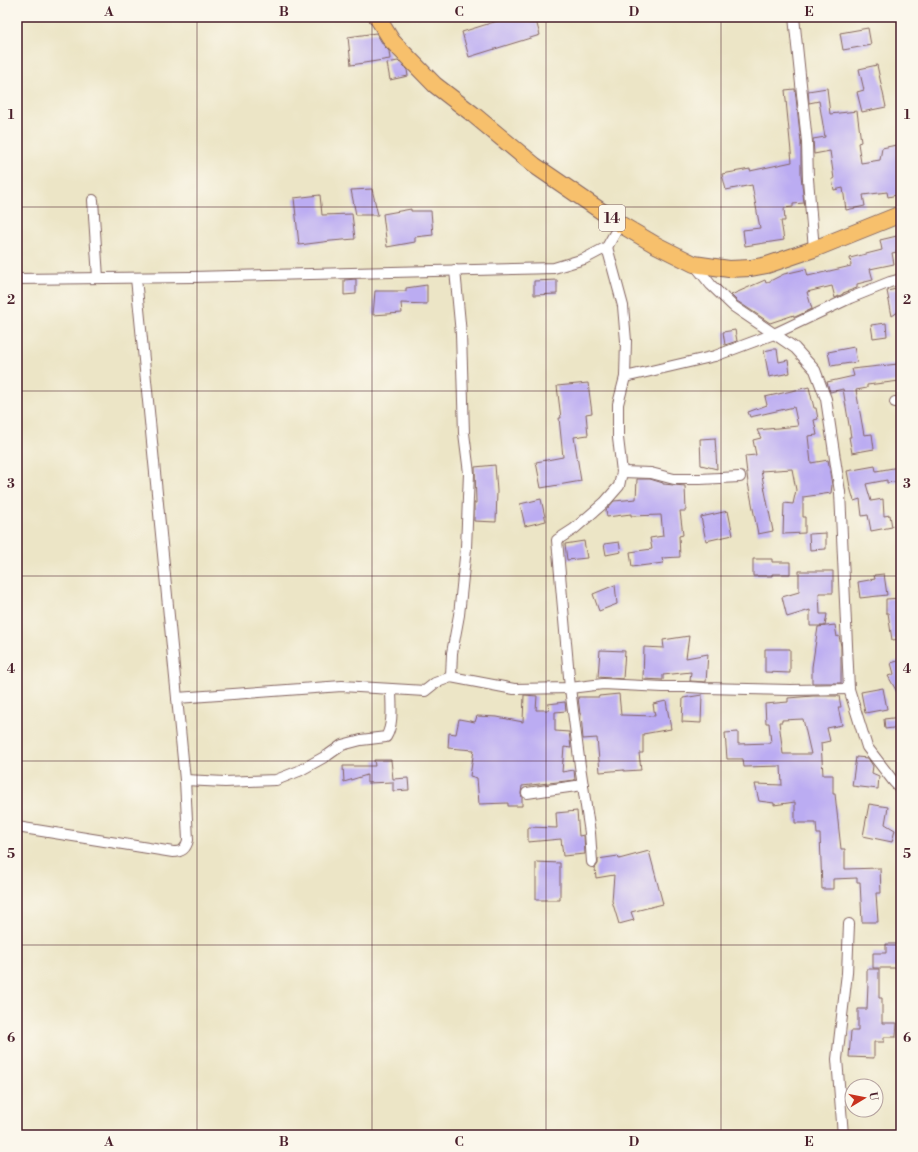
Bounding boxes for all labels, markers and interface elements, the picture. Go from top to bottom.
text: A [103,4,114,20]
text: B [279,4,289,20]
text: C [454,4,464,20]
text: D [629,4,639,20]
text: E [804,4,814,20]
text: 1 [8,107,15,123]
text: 1 [904,107,911,123]
road number: 14 [599,205,625,231]
text: 2 [7,292,15,308]
text: 2 [903,292,911,308]
text: 3 [7,476,15,492]
text: 3 [903,476,911,492]
text: 4 [7,661,16,677]
text: 4 [903,661,912,677]
text: 5 [7,846,15,862]
text: 5 [903,846,911,862]
text: 6 [7,1030,15,1046]
text: 6 [903,1030,911,1046]
north arrow [844,1078,884,1118]
text: U [865,1091,881,1102]
text: A [103,1134,114,1150]
text: B [279,1134,289,1150]
text: C [454,1134,464,1150]
text: D [629,1134,639,1150]
text: E [804,1134,814,1150]

